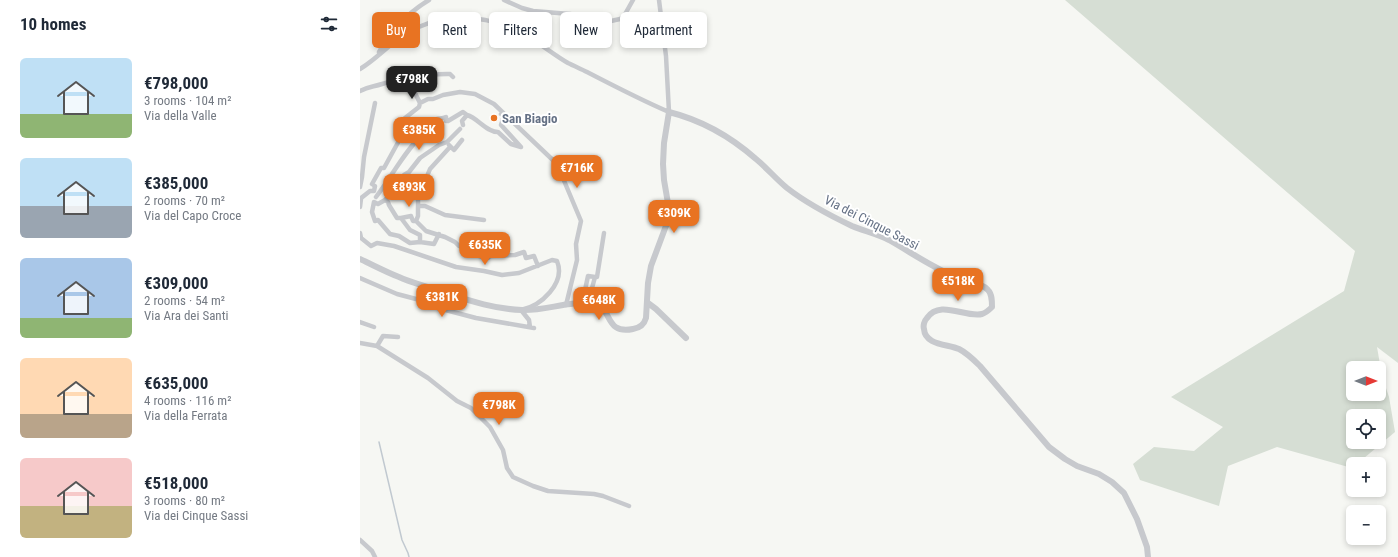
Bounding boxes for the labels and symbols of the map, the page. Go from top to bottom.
pin: €798K [384,66,440,100]
place label: San Biagio [502,111,558,126]
marker: San Biagio [489,113,499,123]
pin: €385K [391,117,447,151]
pin: €716K [549,155,605,189]
pin: €893K [381,174,437,208]
street label: Via dei Cinque Sassi [822,192,922,253]
pin: €309K [646,200,702,234]
pin: €635K [457,232,513,266]
pin: €518K [930,268,986,302]
pin: €381K [414,284,470,318]
pin: €648K [571,287,627,321]
north arrow [1346,361,1386,401]
pin: €798K [471,392,527,426]

